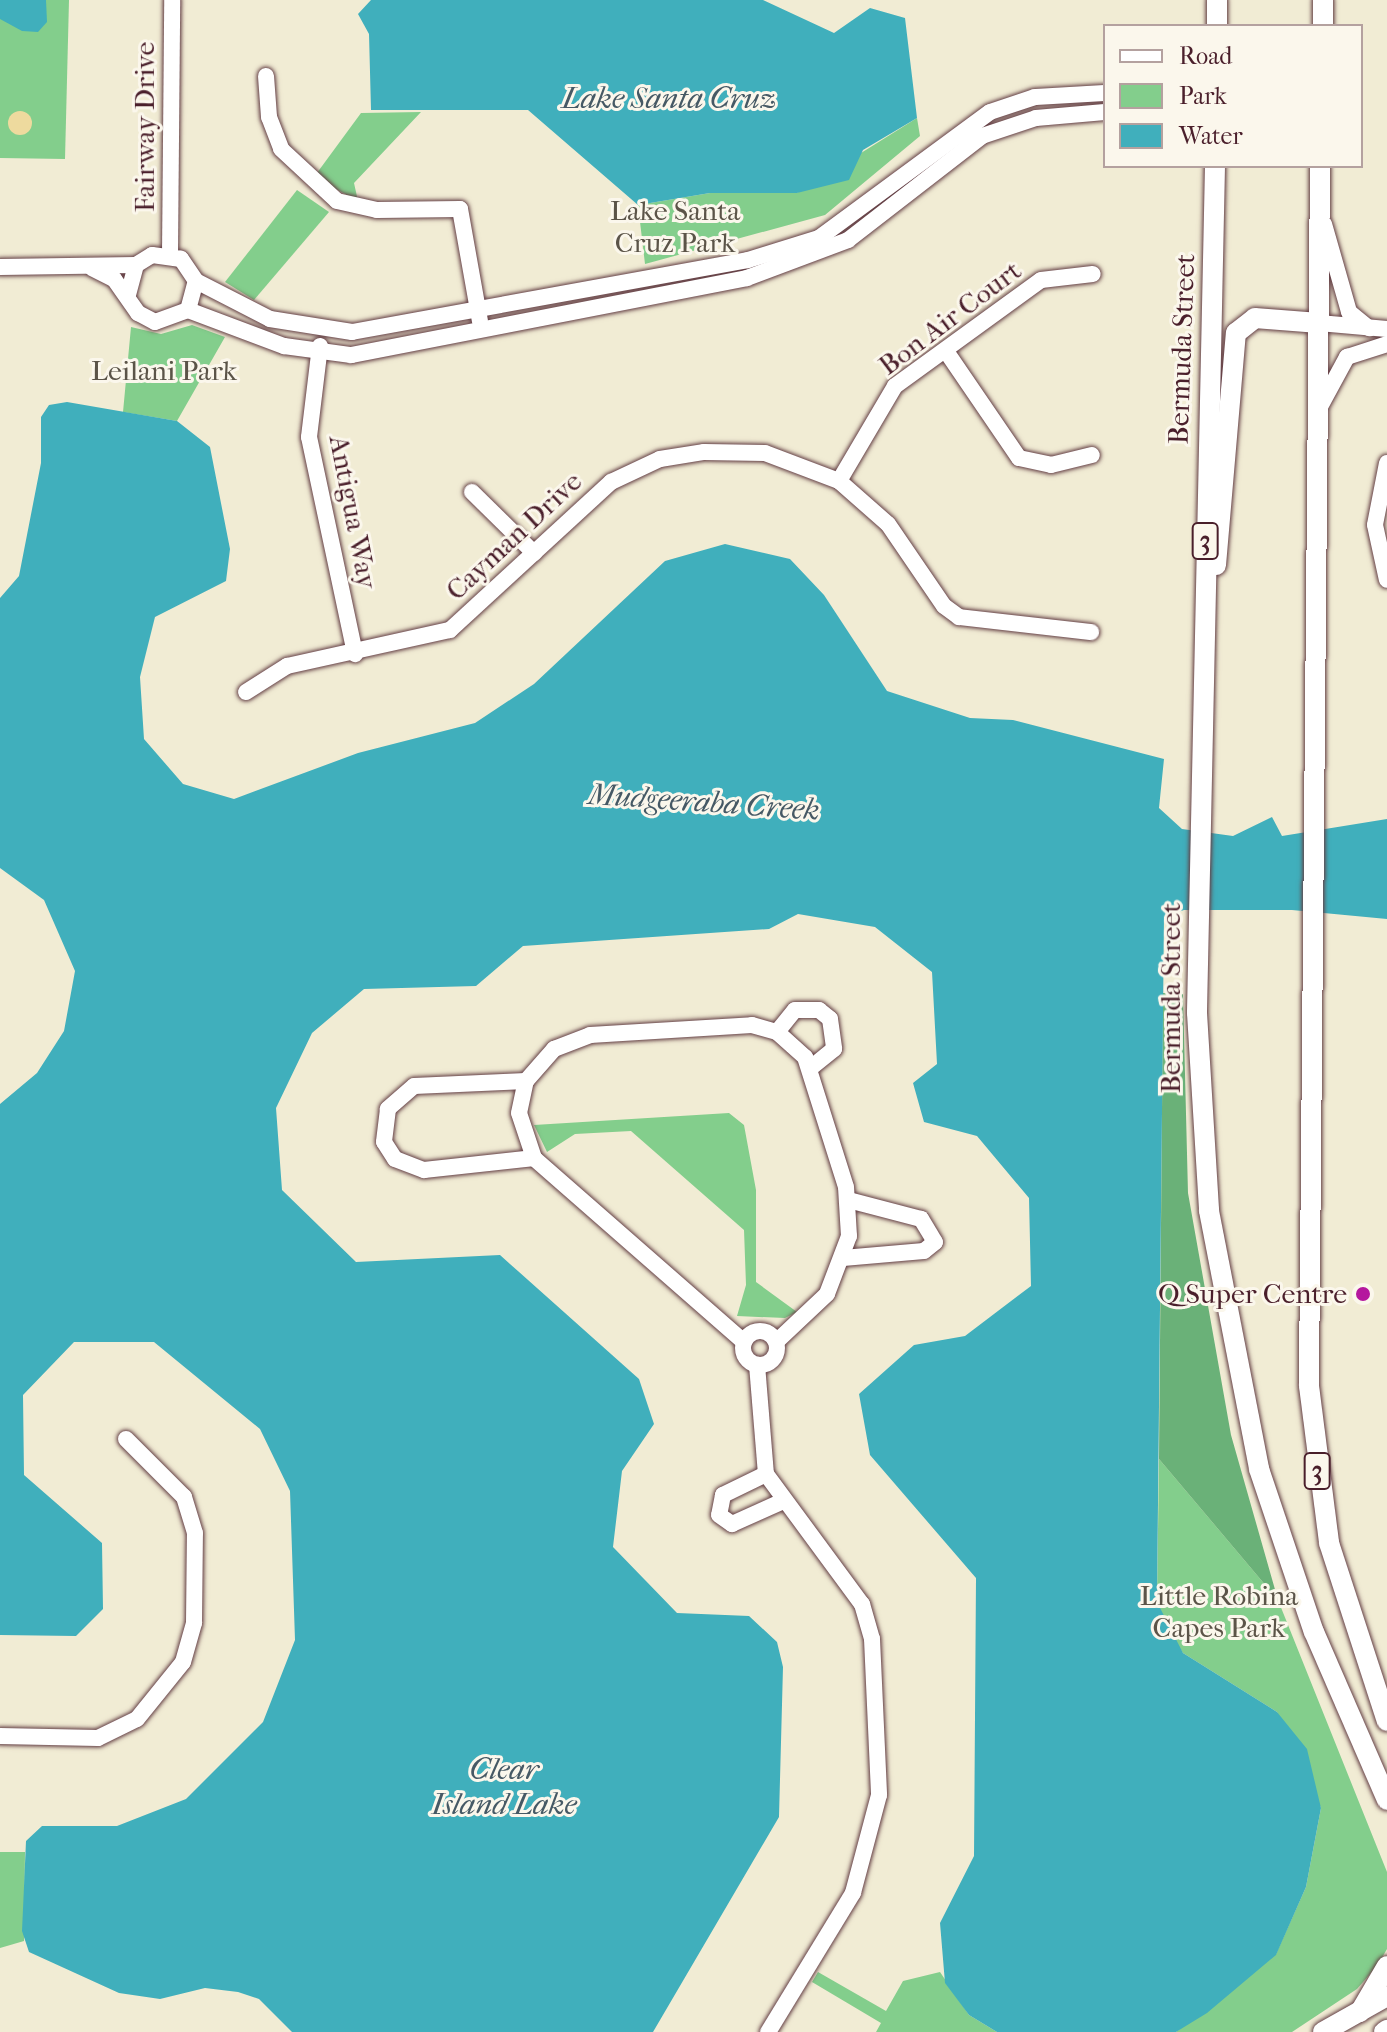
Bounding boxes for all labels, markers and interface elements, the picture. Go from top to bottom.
legend [1103,24,1363,168]
street label: Fairway Drive [128,42,162,212]
text: Road [1179,42,1232,70]
water label: Lake Santa Cruz [562,81,776,117]
text: Park [1179,82,1227,110]
text: Water [1179,122,1243,150]
park label: Lake Santa Cruz Park [610,194,740,260]
street label: Bermuda Street [1162,253,1202,445]
street label: Bon Air Court [872,254,1028,382]
park label: Leilani Park [91,354,237,388]
street label: Antigua Way [322,432,384,592]
street label: Cayman Drive [439,465,589,607]
road number: 3 [1191,519,1219,563]
water label: Mudgeeraba Creek [587,777,821,829]
street label: Bermuda Street [1154,903,1188,1093]
place label: Q Super Centre [1158,1277,1347,1311]
marker: Q Super Centre [1354,1285,1372,1303]
road number: 3 [1303,1449,1331,1493]
park label: Little Robina Capes Park [1140,1579,1298,1645]
water label: Clear Island Lake [432,1752,576,1822]

